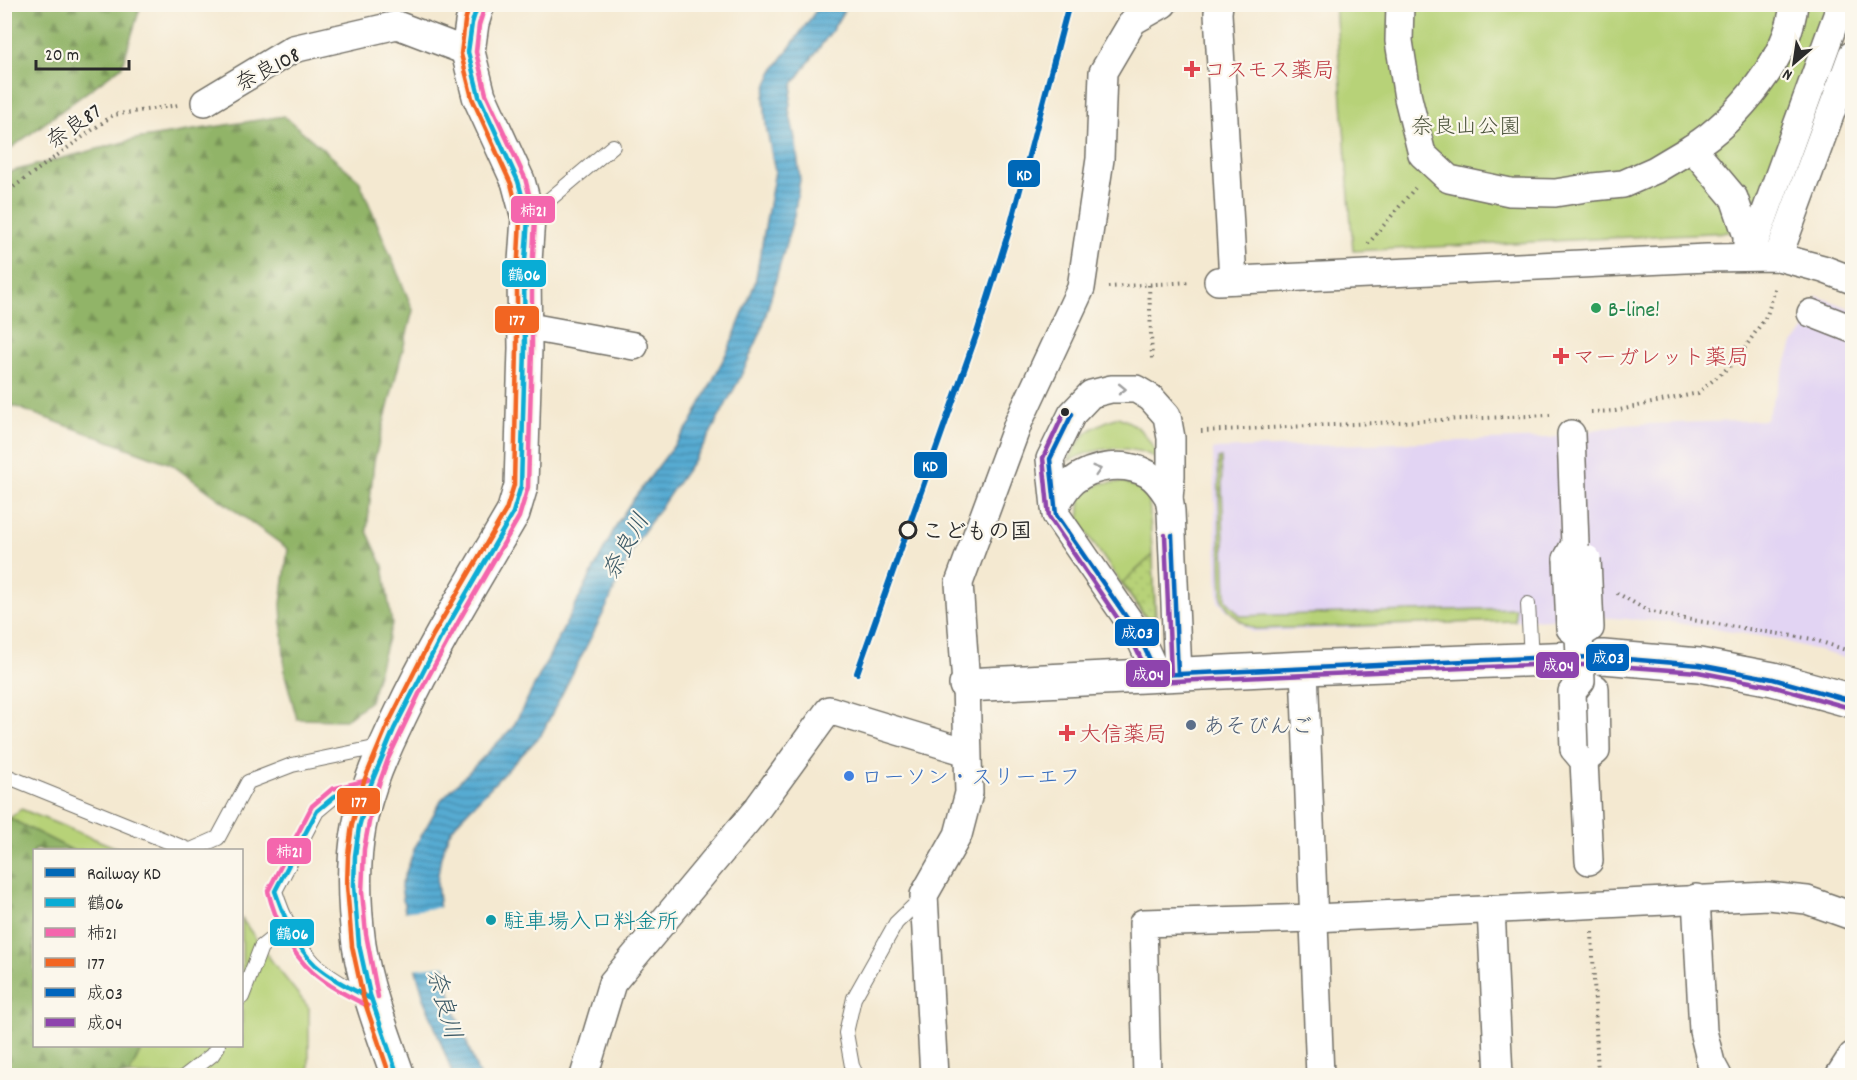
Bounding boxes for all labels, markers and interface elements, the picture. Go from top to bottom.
scale bar [36,33,129,71]
north arrow [1764,33,1824,93]
street label: 奈良108 [231,41,307,101]
text: 20 m [45,44,79,69]
place label: コスモス薬局 [1204,57,1335,88]
marker: コスモス薬局 [1185,62,1199,76]
text: N [1779,62,1797,86]
street label: 奈良87 [41,98,109,158]
park label: 奈良山公園 [1411,113,1521,144]
line badge: KD [1007,159,1041,188]
text: KD [1016,165,1033,188]
line badge: 柿21 [510,195,556,224]
text: 柿21 [520,201,546,224]
line badge: 鶴06 [501,259,547,288]
text: 鶴06 [508,265,540,288]
place label: B-line! [1608,296,1660,327]
marker: B-line! [1589,301,1603,315]
line badge: 177 [494,305,540,334]
text: 177 [509,310,525,333]
place label: マーガレット薬局 [1573,344,1749,375]
marker: マーガレット薬局 [1554,349,1568,363]
one-way arrow [1117,383,1126,395]
unlabelled marker [1059,406,1071,418]
line badge: KD [913,451,948,479]
text: KD [922,456,939,479]
one-way arrow [1091,465,1102,477]
water label: 奈良川 [595,508,660,587]
place label: こどもの国 [922,518,1032,549]
marker: こどもの国 [899,521,917,539]
line badge: 成03 [1114,618,1160,647]
text: 成03 [1121,623,1153,646]
line badge: 成03 [1585,643,1630,672]
text: 成03 [1592,648,1624,671]
line badge: 成04 [1535,651,1580,679]
text: 成04 [1542,656,1574,679]
line badge: 成04 [1125,659,1171,688]
text: 成04 [1132,665,1164,688]
place label: あそびんご [1203,713,1313,744]
marker: あそびんご [1184,718,1198,732]
place label: 大信薬局 [1079,721,1167,752]
marker: 大信薬局 [1060,726,1074,740]
place label: ローソン・スリーエフ [861,764,1081,795]
marker: ローソン・スリーエフ [842,769,856,783]
line badge: 177 [336,787,381,815]
text: 177 [351,792,367,815]
line badge: 柿21 [266,837,312,865]
text: 柿21 [276,842,302,865]
legend [33,849,243,1047]
text: Railway KD [87,863,161,888]
text: 鶴06 [87,893,124,918]
place label: 駐車場入口料金所 [503,908,679,939]
marker: 駐車場入口料金所 [484,913,498,927]
line badge: 鶴06 [269,918,315,947]
text: 柿21 [87,923,117,948]
text: 鶴06 [276,924,308,947]
text: 177 [87,953,105,978]
water label: 奈良川 [416,966,468,1044]
text: 成03 [87,983,123,1008]
text: 成04 [87,1013,122,1038]

